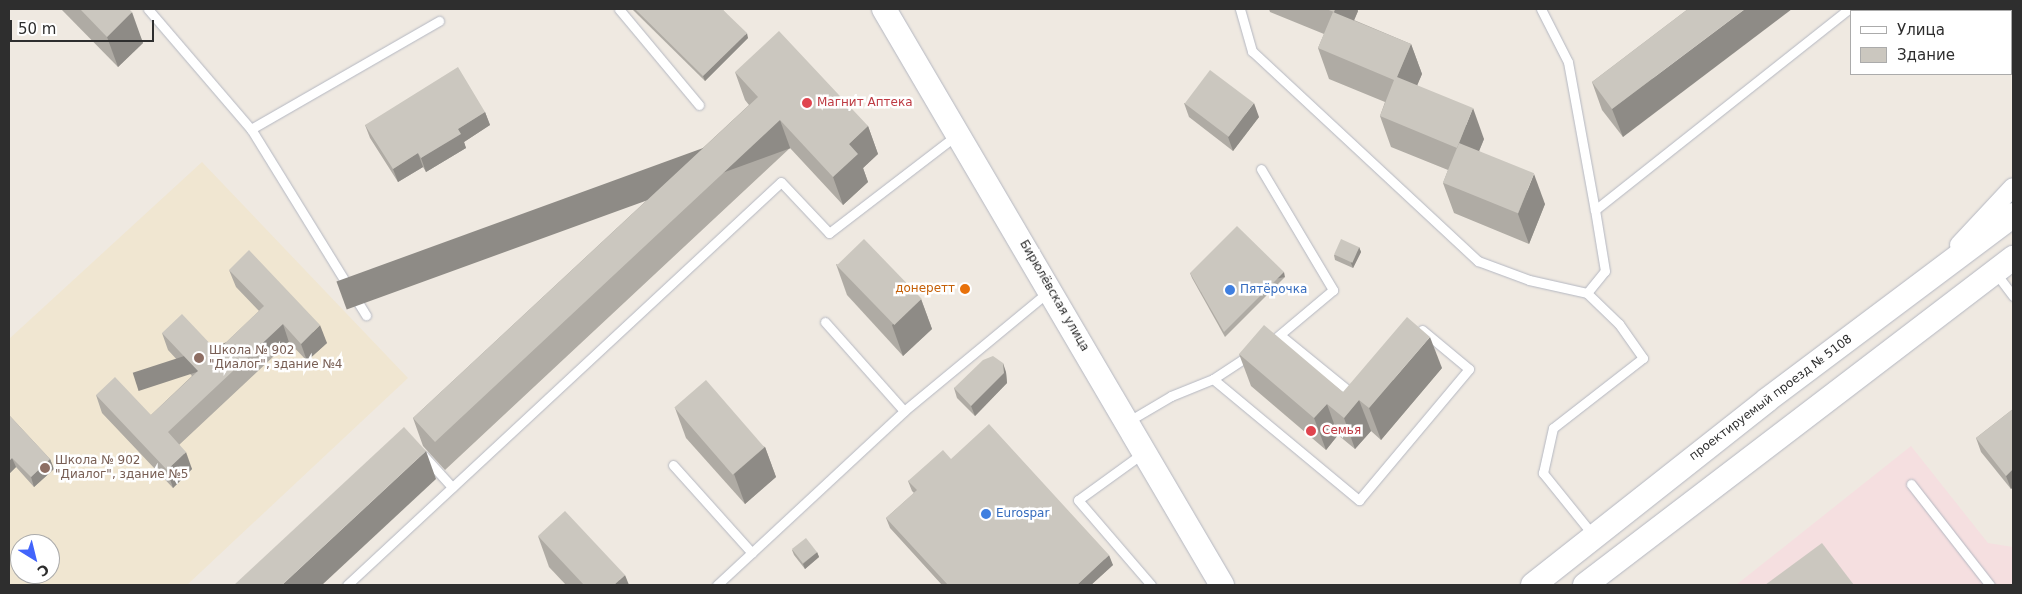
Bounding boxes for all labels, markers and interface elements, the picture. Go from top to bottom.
scale bar [12,10,156,42]
legend [1850,10,2012,75]
text: 50 m [18,20,56,38]
text: Улица [1897,21,1945,39]
text: Здание [1897,46,1955,64]
place label: Магнит Аптека [817,96,912,110]
marker: Магнит Аптека [801,97,813,109]
street label: Бирюлёвская улица [1016,238,1092,354]
place label: донеретт [895,282,955,296]
marker: донеретт [959,283,971,295]
place label: Пятёрочка [1240,283,1307,297]
marker: Пятёрочка [1224,284,1236,296]
street label: проектируемый проезд № 5108 [1687,332,1855,464]
place label: Школа № 902 "Диалог", здание №4 [209,344,342,372]
marker: Школа № 902 "Диалог", здание №4 [193,352,205,364]
marker: Семья [1304,424,1318,438]
place label: Семья [1322,424,1361,438]
place label: Школа № 902 "Диалог", здание №5 [55,454,188,482]
marker: Школа № 902 "Диалог", здание №5 [39,462,51,474]
place label: Eurospar [996,507,1049,521]
marker: Eurospar [980,508,992,520]
north arrow [10,534,60,584]
text: С [34,561,52,580]

